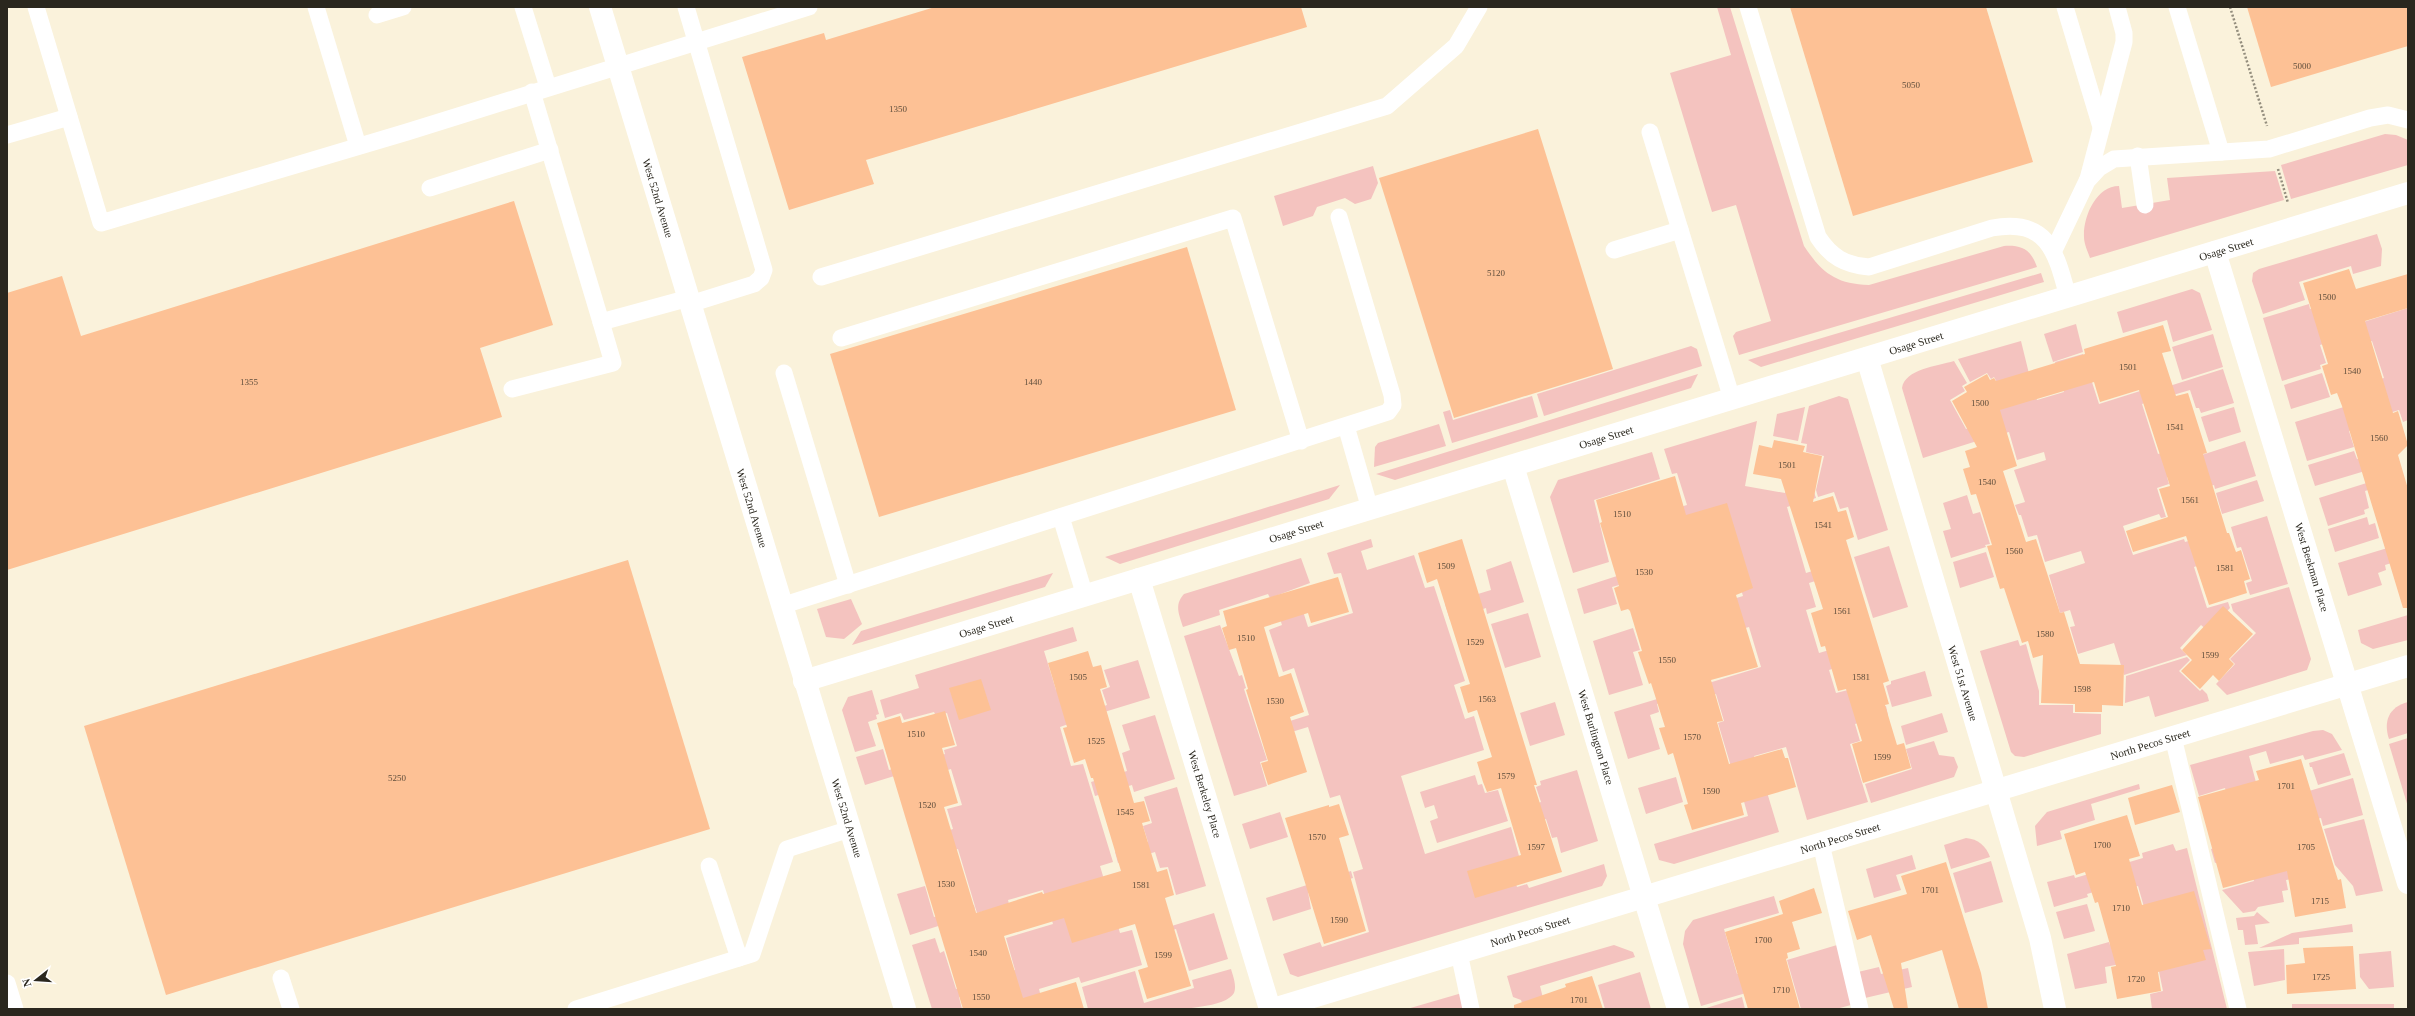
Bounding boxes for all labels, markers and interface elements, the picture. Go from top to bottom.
house number: 5000 [2293,61,2312,71]
house number: 5050 [1902,80,1921,90]
house number: 1350 [889,104,908,114]
street label: West 52nd Avenue [640,157,676,239]
street label: Osage Street [2198,235,2254,263]
house number: 5120 [1487,268,1506,278]
house number: 1500 [2318,292,2337,302]
street label: Osage Street [1888,329,1944,357]
house number: 1501 [2119,362,2137,372]
house number: 1540 [2343,366,2362,376]
house number: 1355 [240,377,259,387]
house number: 1440 [1024,377,1043,387]
house number: 1500 [1971,398,1990,408]
house number: 1541 [2166,422,2184,432]
street label: Osage Street [1578,423,1634,451]
house number: 1560 [2370,433,2389,443]
house number: 1501 [1778,460,1796,470]
street label: West 52nd Avenue [734,467,770,549]
house number: 1540 [1978,477,1997,487]
house number: 1561 [2181,495,2199,505]
house number: 1510 [1613,509,1632,519]
street label: Osage Street [1268,517,1324,545]
house number: 1541 [1814,520,1832,530]
street label: West Beekman Place [2293,521,2331,613]
house number: 1560 [2005,546,2024,556]
house number: 1509 [1437,561,1456,571]
house number: 1581 [2216,563,2234,573]
house number: 1530 [1635,567,1654,577]
house number: 1561 [1833,606,1851,616]
street label: Osage Street [958,612,1014,640]
house number: 1580 [2036,629,2055,639]
house number: 1510 [1237,633,1256,643]
house number: 1529 [1466,637,1485,647]
street label: West 51st Avenue [1946,644,1980,722]
house number: 1599 [2201,650,2220,660]
house number: 1550 [1658,655,1677,665]
house number: 1505 [1069,672,1088,682]
house number: 1581 [1852,672,1870,682]
house number: 1598 [2073,684,2092,694]
street label: West Burlington Place [1576,688,1616,786]
house number: 1563 [1478,694,1497,704]
house number: 1530 [1266,696,1285,706]
street label: North Pecos Street [2109,726,2191,762]
house number: 1510 [907,729,926,739]
house number: 1570 [1683,732,1702,742]
house number: 1525 [1087,736,1106,746]
street label: West Berkeley Place [1186,749,1224,839]
house number: 1599 [1873,752,1892,762]
house number: 1579 [1497,771,1516,781]
house number: 5250 [388,773,407,783]
street label: West 52nd Avenue [829,777,865,859]
house number: 1701 [2277,781,2295,791]
house number: 1590 [1702,786,1721,796]
house number: 1520 [918,800,937,810]
house number: 1545 [1116,807,1135,817]
street label: North Pecos Street [1799,820,1881,856]
house number: 1570 [1308,832,1327,842]
house number: 1700 [2093,840,2112,850]
house number: 1597 [1527,842,1546,852]
house number: 1705 [2297,842,2316,852]
house number: 1530 [937,879,956,889]
house number: 1581 [1132,880,1150,890]
house number: 1701 [1921,885,1939,895]
house number: 1715 [2311,896,2330,906]
house number: 1710 [2112,903,2131,913]
street label: North Pecos Street [1489,913,1571,949]
house number: 1590 [1330,915,1349,925]
house number: 1700 [1754,935,1773,945]
house number: 1540 [969,948,988,958]
house number: 1599 [1154,950,1173,960]
north arrow [16,960,56,1000]
house number: 1725 [2312,972,2331,982]
house number: 1720 [2127,974,2146,984]
text: N [20,977,33,988]
house number: 1710 [1772,985,1791,995]
house number: 1550 [972,992,991,1002]
house number: 1701 [1570,995,1588,1005]

